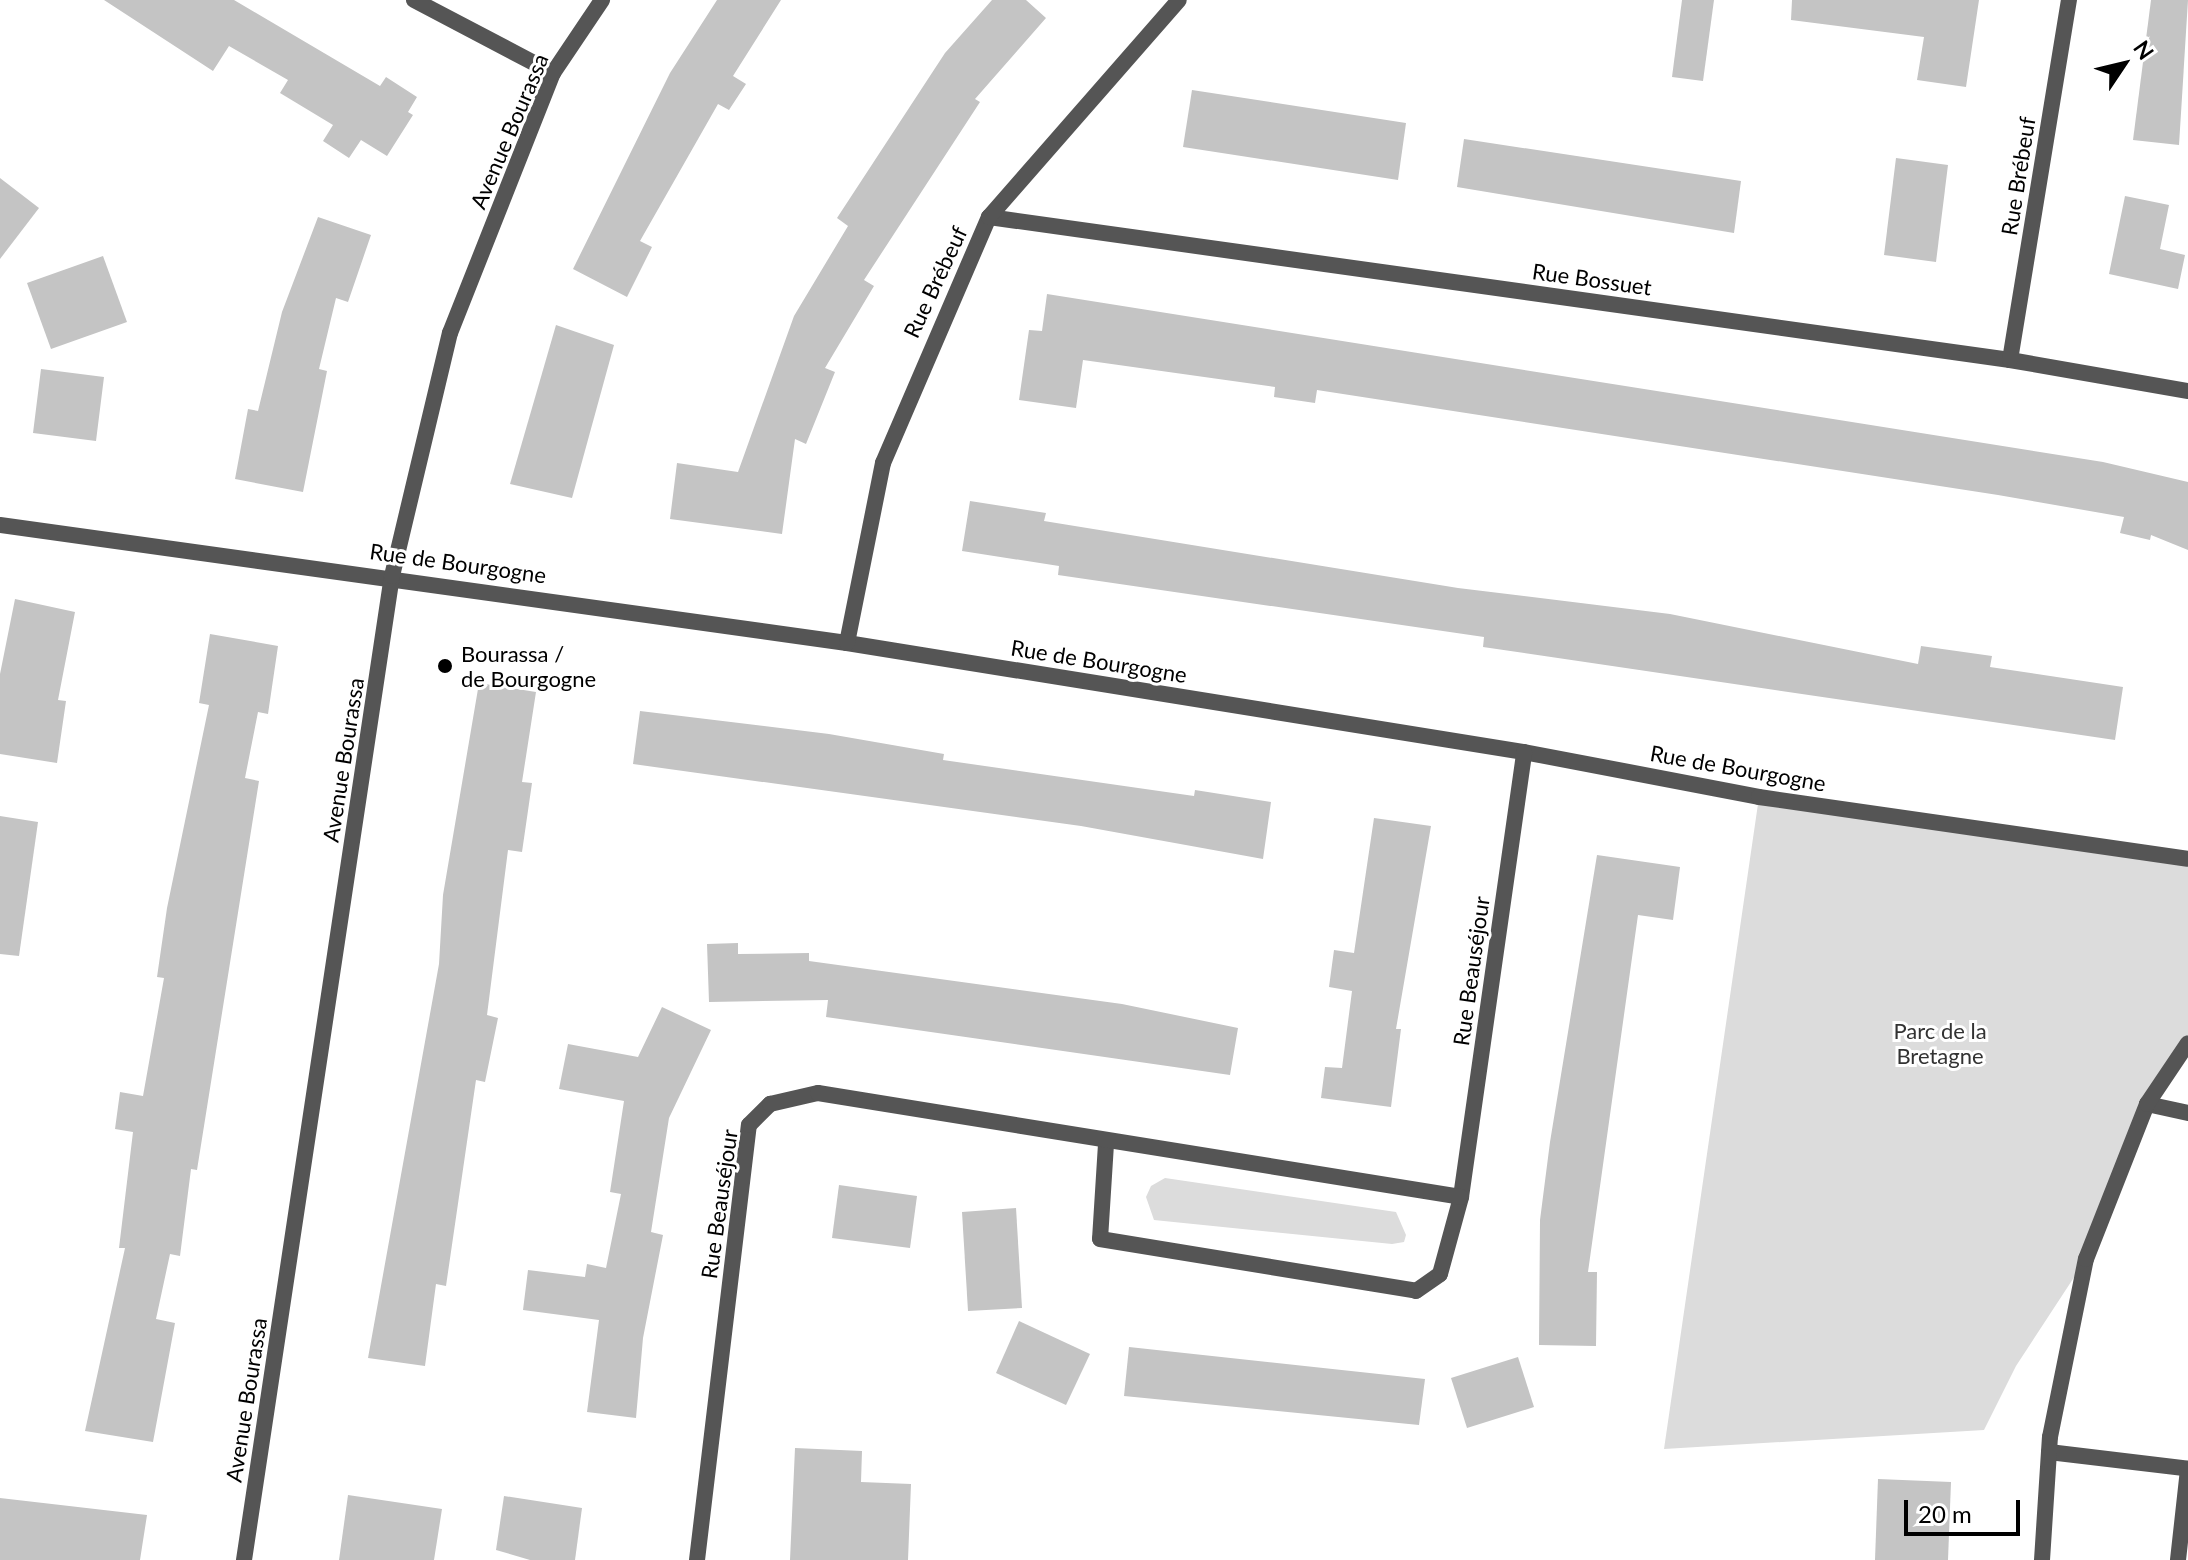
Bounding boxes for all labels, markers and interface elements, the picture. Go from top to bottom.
north arrow [2084,24,2164,104]
text: N [2128,35,2160,65]
street label: Avenue Bourassa [464,49,554,213]
street label: Rue Brébeuf [1996,115,2040,237]
street label: Rue Brébeuf [898,222,972,342]
street label: Rue Bossuet [1531,258,1653,300]
street label: Rue de Bourgogne [368,538,548,588]
street label: Rue de Bourgogne [1009,634,1189,688]
place label: Bourassa / de Bourgogne [461,640,596,692]
marker: Bourassa / de Bourgogne [436,657,454,675]
street label: Avenue Bourassa [317,676,369,844]
street label: Rue de Bourgogne [1648,740,1828,796]
street label: Rue Beauséjour [1447,894,1495,1048]
park label: Parc de la Bretagne [1893,1017,1987,1068]
street label: Rue Beauséjour [695,1127,743,1281]
street label: Avenue Bourassa [220,1316,272,1484]
scale bar [1908,1484,2024,1534]
text: 20 m [1918,1499,1972,1528]

